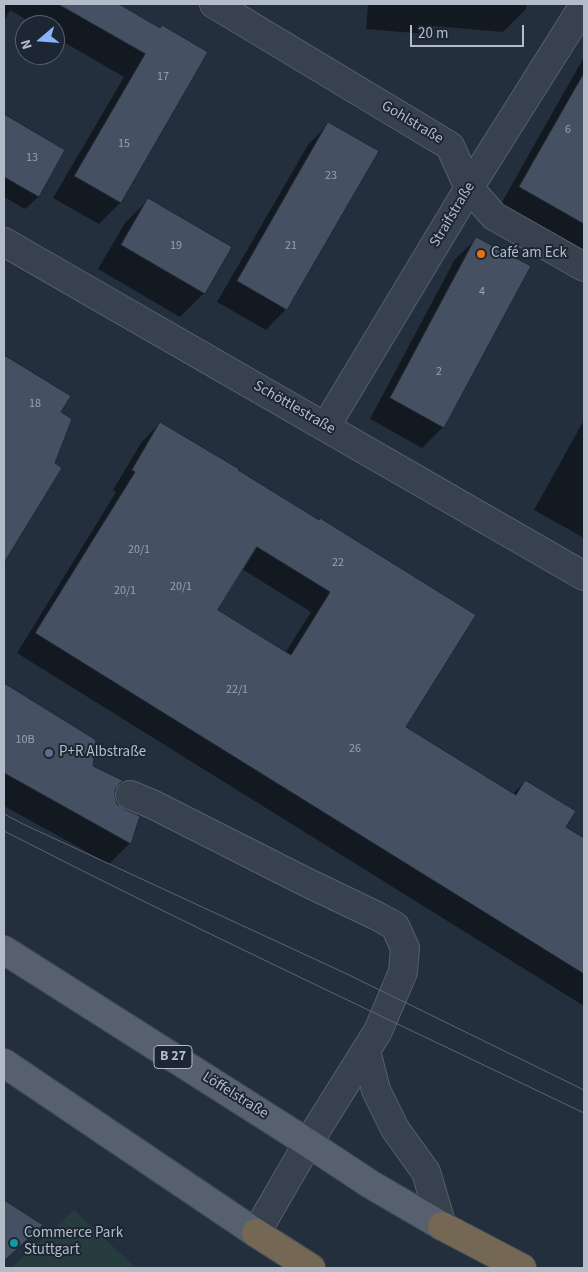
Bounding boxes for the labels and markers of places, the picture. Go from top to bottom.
place label: Café am Eck [491,245,567,263]
marker: Café am Eck [475,248,487,260]
place label: P+R Albstraße [59,744,146,762]
marker: P+R Albstraße [43,747,55,759]
place label: Commerce Park Stuttgart [24,1225,123,1260]
marker: Commerce Park Stuttgart [8,1237,20,1249]

